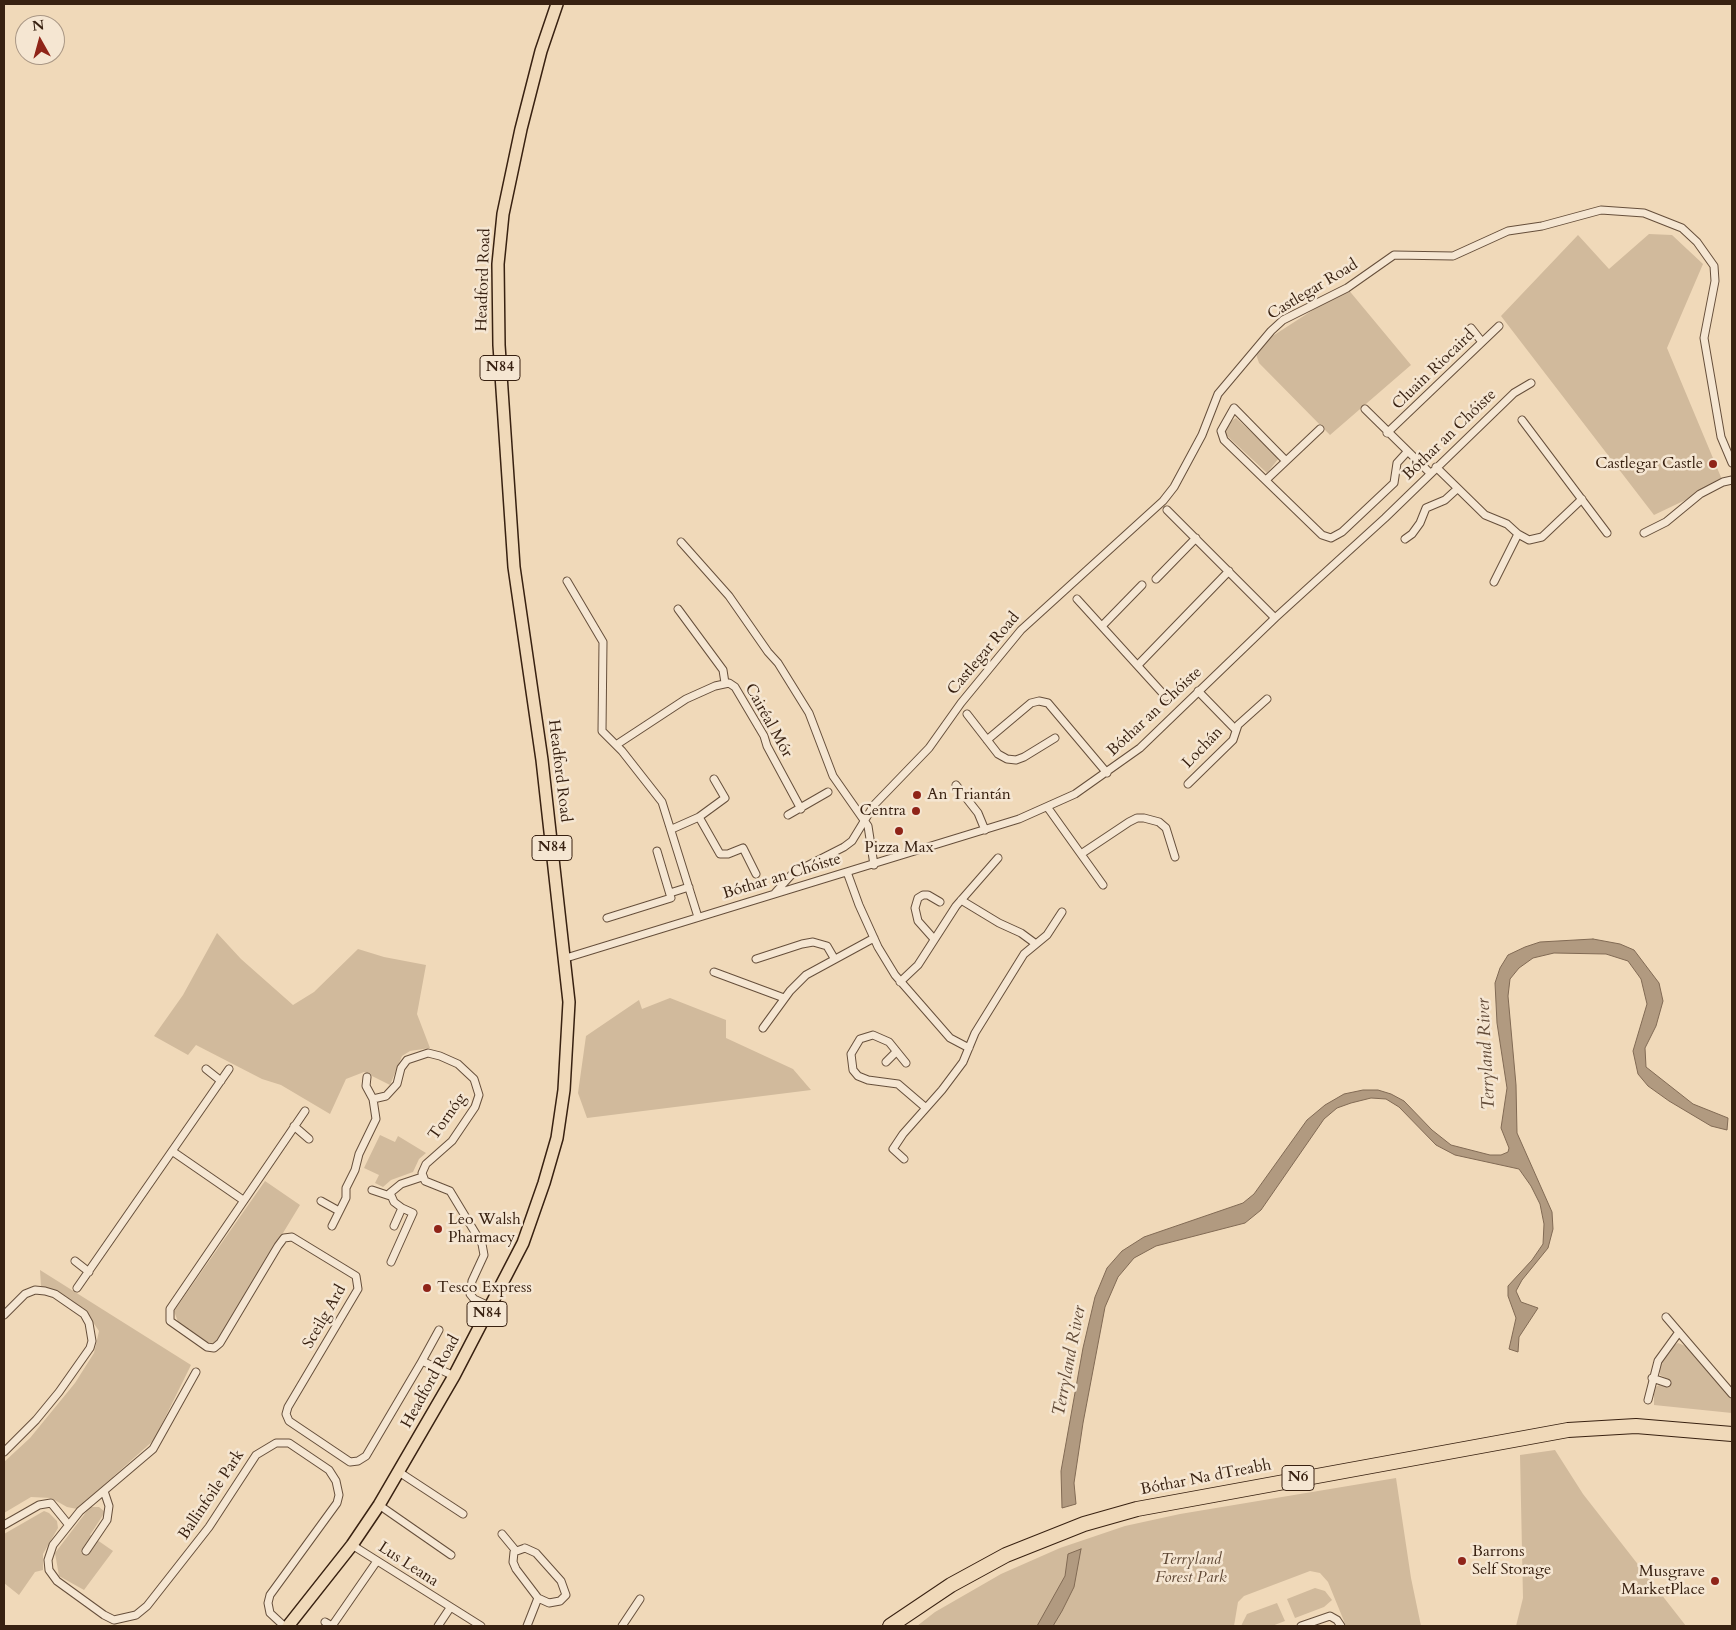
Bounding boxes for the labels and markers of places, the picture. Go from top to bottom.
place label: Castlegar Castle [1595,454,1703,474]
marker: Castlegar Castle [1707,458,1719,470]
place label: An Triantán [927,785,1011,805]
marker: An Triantán [911,789,923,801]
place label: Centra [860,801,906,821]
marker: Centra [910,805,922,817]
marker: Pizza Max [893,825,905,837]
place label: Pizza Max [864,838,934,858]
place label: Leo Walsh Pharmacy [448,1210,521,1248]
marker: Leo Walsh Pharmacy [432,1223,444,1235]
place label: Tesco Express [437,1278,532,1298]
marker: Tesco Express [421,1282,433,1294]
place label: Barrons Self Storage [1472,1542,1551,1580]
marker: Barrons Self Storage [1456,1555,1468,1567]
place label: Musgrave MarketPlace [1621,1562,1705,1600]
marker: Musgrave MarketPlace [1709,1575,1721,1587]

